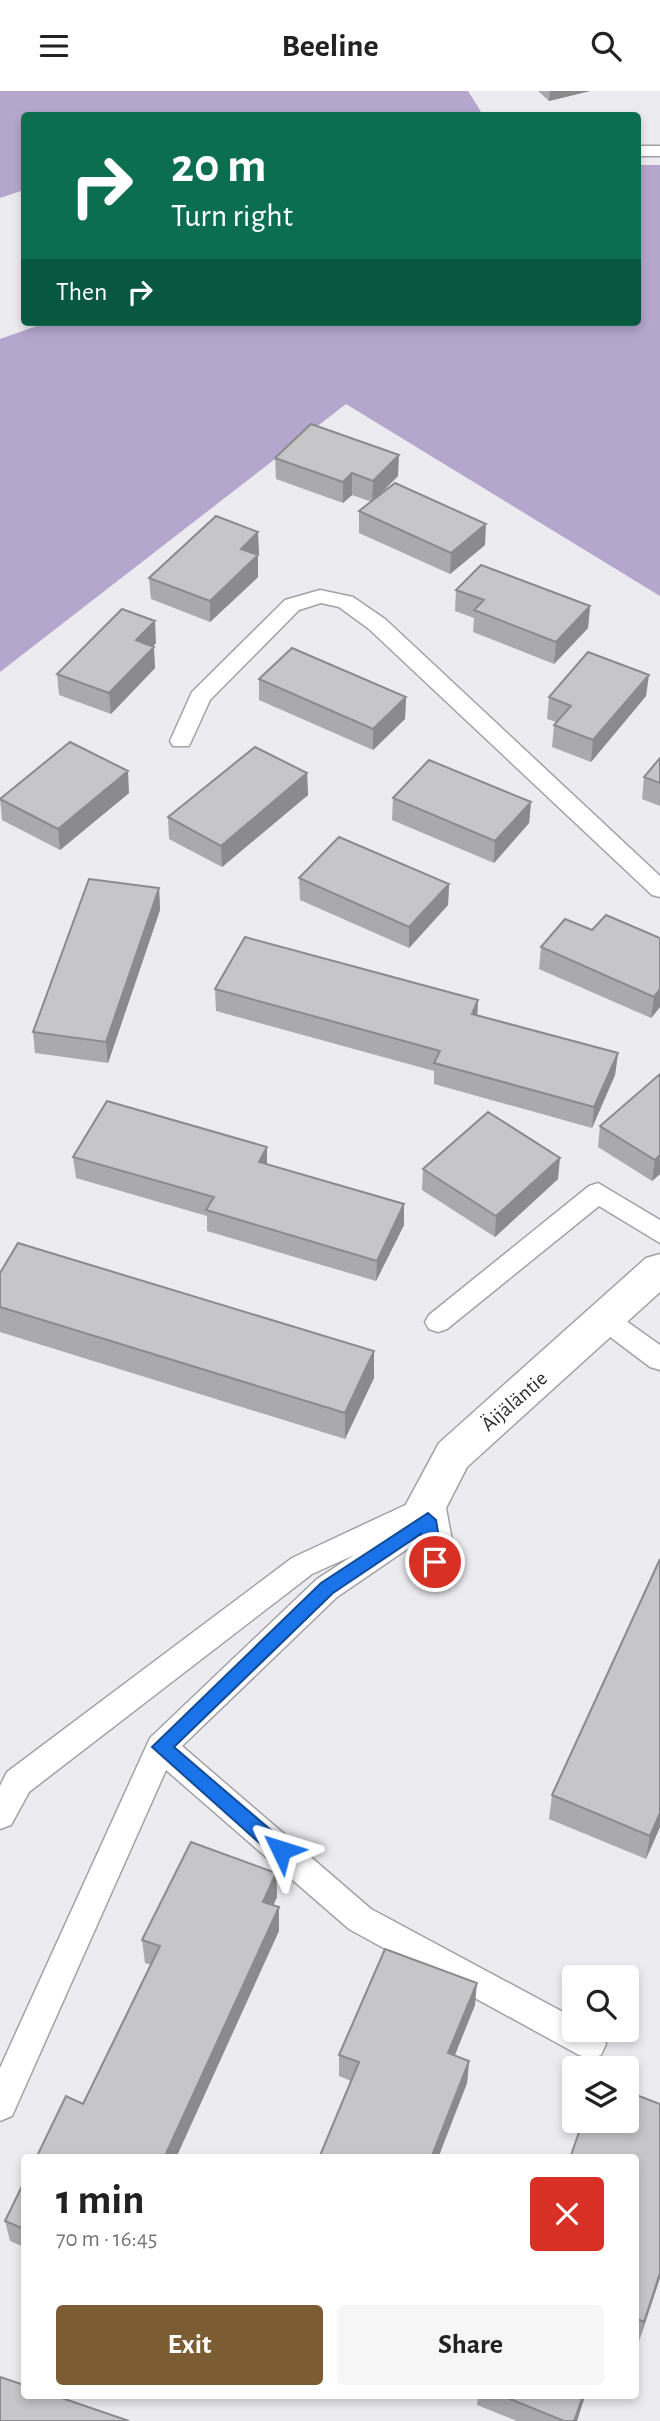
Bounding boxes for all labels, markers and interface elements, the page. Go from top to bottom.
icon: menu [35,27,73,65]
icon: search [587,27,625,65]
text: Beeline [281,30,379,62]
icon: right [56,140,147,231]
text: 20 m [171,142,267,191]
text: Turn right [171,200,293,232]
icon: right [121,273,159,311]
text: Then [56,279,107,305]
street label: Äijäläntie [477,1367,551,1435]
pin [405,1532,465,1592]
icon: arrive [416,1543,454,1581]
position arrow [244,1813,318,1887]
map controls [562,1965,639,2133]
button: search [562,1965,639,2042]
button: layers [562,2056,639,2133]
button: close [530,2177,604,2251]
text: 1 min [56,2179,145,2221]
text: 70 m · 16:45 [56,2228,157,2251]
button: Exit [56,2305,323,2385]
button: Share [337,2305,604,2385]

